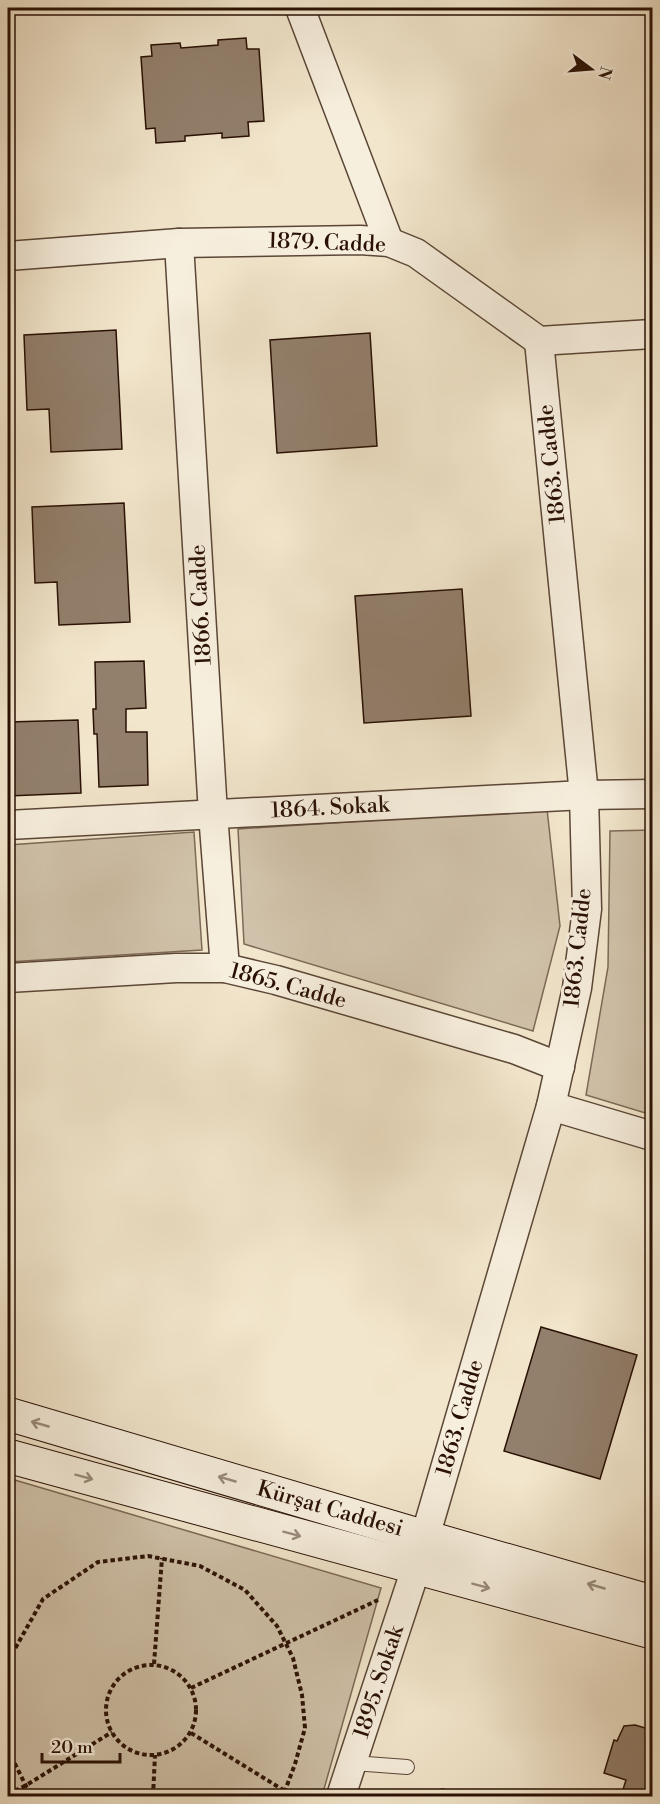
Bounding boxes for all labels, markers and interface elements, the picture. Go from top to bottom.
north arrow [561,39,621,99]
text: N [593,64,616,82]
street label: 1879. Cadde [267,227,387,259]
street label: 1863. Cadde [532,403,572,525]
street label: 1866. Cadde [184,544,218,666]
street label: 1864. Sokak [270,791,391,825]
street label: 1863. Cadde [558,887,598,1009]
street label: 1865. Cadde [227,957,349,1015]
street label: 1863. Cadde [431,1357,489,1479]
one-way arrow [31,1418,50,1429]
one-way arrow [74,1472,93,1483]
one-way arrow [218,1473,237,1484]
street label: Kürşat Caddesi [254,1475,406,1543]
one-way arrow [283,1529,302,1540]
one-way arrow [471,1580,490,1592]
one-way arrow [587,1580,606,1591]
street label: 1895. Sokak [348,1621,410,1742]
scale bar [42,1726,120,1764]
text: 20 m [51,1736,93,1759]

